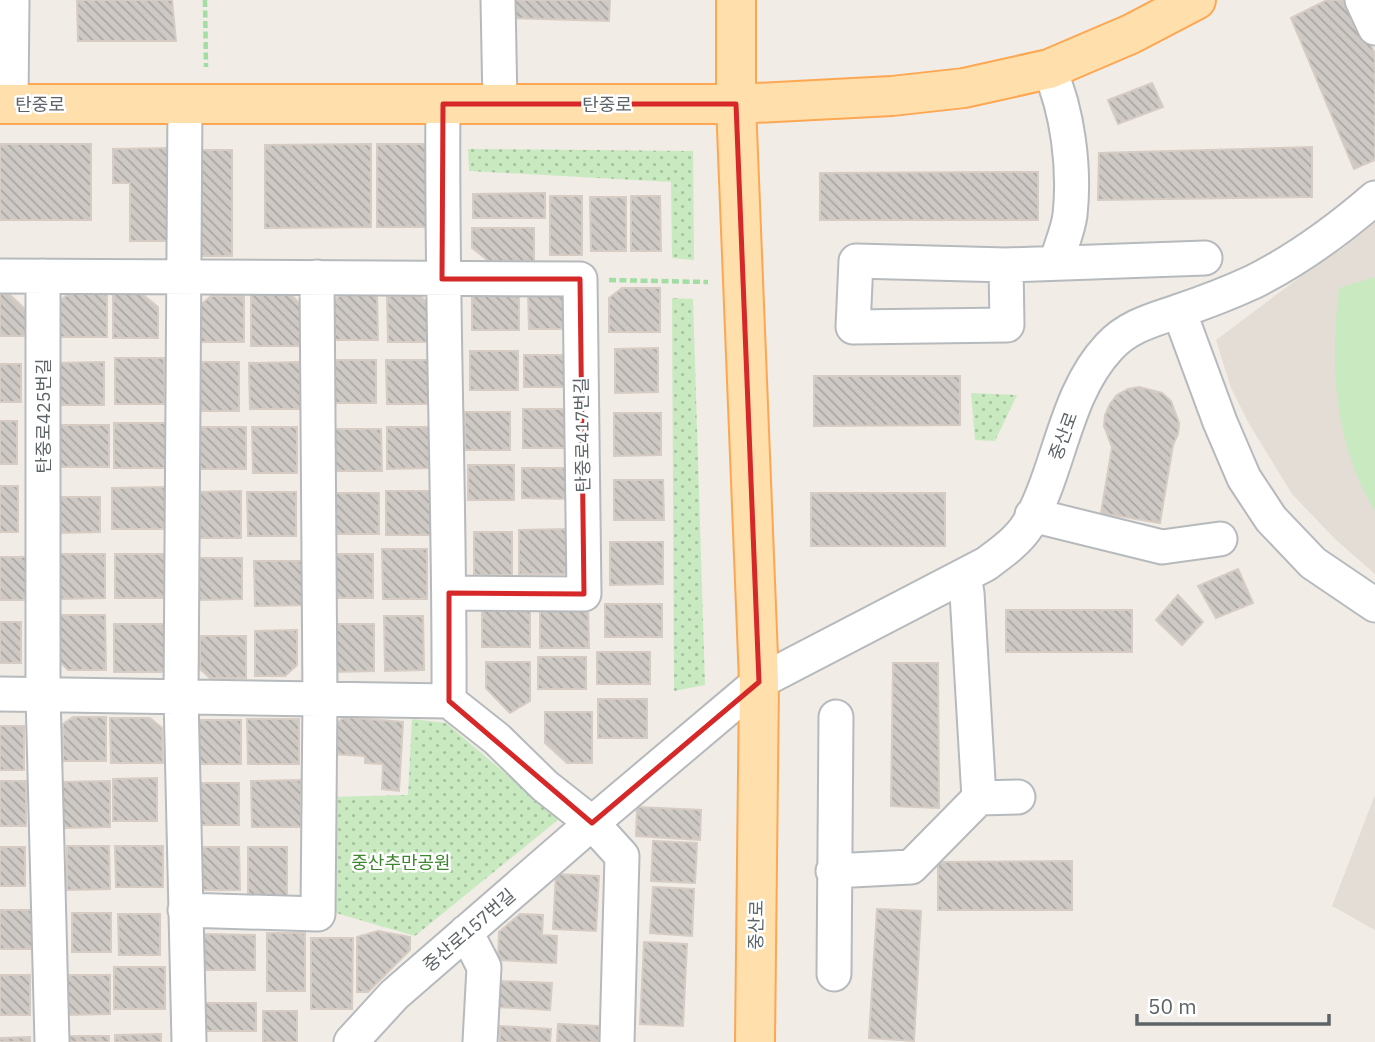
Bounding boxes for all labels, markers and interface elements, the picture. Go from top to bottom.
street label: 탄중로 [15,93,65,116]
street label: 탄중로 [582,93,632,116]
street label: 탄중로425번길 [32,358,55,474]
street label: 탄중로417번길 [569,377,595,493]
street label: 중산로 [1044,409,1082,463]
park label: 중산추만공원 [351,851,451,874]
street label: 중산로157번길 [418,884,520,976]
street label: 중산로 [744,900,768,950]
scale bar [1137,982,1330,1026]
text: 50 m [1148,992,1197,1020]

